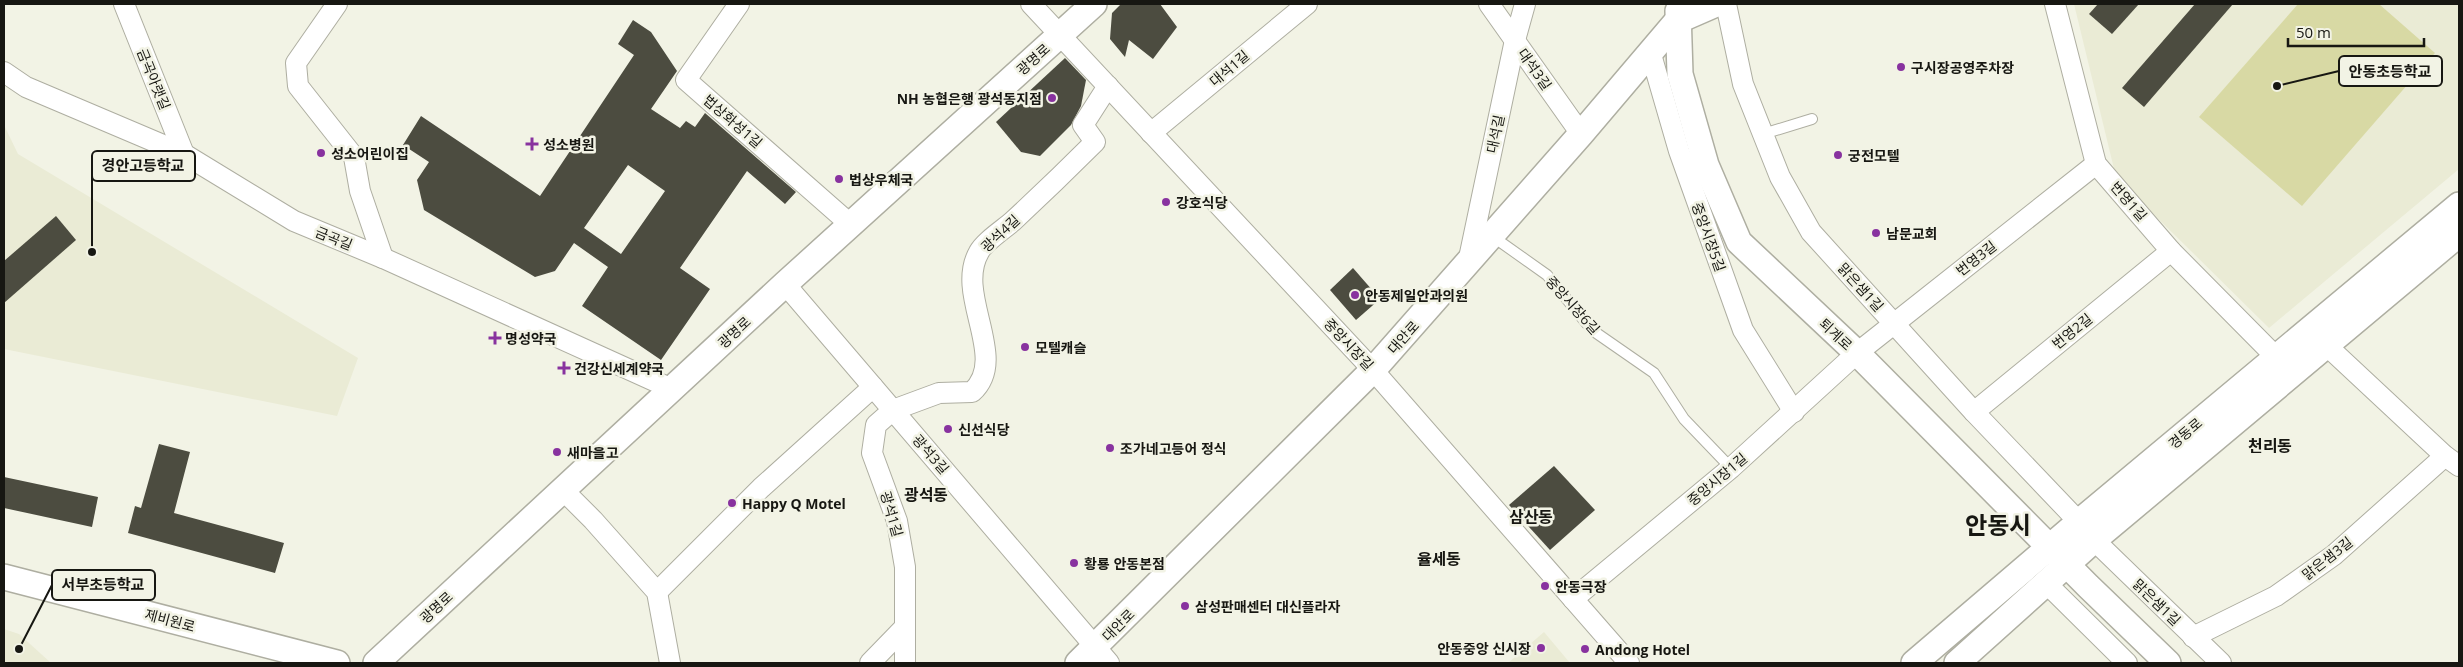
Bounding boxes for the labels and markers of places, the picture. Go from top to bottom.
callout: 안동초등학교 [2339,56,2442,86]
place label: 구시장공영주차장 [1911,58,2014,77]
marker: 구시장공영주차장 [1895,61,1907,73]
place label: NH 농협은행 광석동지점 [897,89,1042,108]
marker: NH 농협은행 광석동지점 [1046,92,1058,104]
place label: 성소병원 [543,135,595,154]
marker: 성소병원 [525,137,539,151]
place label: 성소어린이집 [331,144,408,163]
place label: 궁전모텔 [1848,146,1900,165]
marker: 성소어린이집 [315,147,327,159]
marker: 궁전모텔 [1832,149,1844,161]
callout: 경안고등학교 [92,151,195,181]
place label: 법상우체국 [849,170,914,189]
marker: 법상우체국 [833,173,845,185]
place label: 강호식당 [1176,193,1228,212]
marker: 강호식당 [1160,196,1172,208]
place label: 남문교회 [1886,224,1938,243]
marker: 남문교회 [1870,227,1882,239]
place label: 안동제일안과의원 [1365,286,1468,305]
marker: 안동제일안과의원 [1349,289,1361,301]
place label: 명성약국 [505,329,557,348]
marker: 명성약국 [489,332,501,344]
place label: 모텔캐슬 [1035,338,1087,357]
marker: 모텔캐슬 [1019,341,1031,353]
place label: 건강신세계약국 [574,359,664,378]
marker: 건강신세계약국 [558,362,570,374]
place label: 신선식당 [958,420,1010,439]
marker: 신선식당 [942,423,954,435]
place label: 조가네고등어 정식 [1120,439,1227,458]
marker: 조가네고등어 정식 [1104,442,1116,454]
place label: 새마을고 [567,443,619,462]
marker: 새마을고 [551,446,563,458]
place label: Happy Q Motel [742,494,846,513]
marker: Happy Q Motel [726,497,738,509]
place label: 황룡 안동본점 [1084,554,1165,573]
marker: 황룡 안동본점 [1068,557,1080,569]
callout: 서부초등학교 [52,570,155,600]
place label: 안동극장 [1555,577,1607,596]
marker: 안동극장 [1539,580,1551,592]
place label: 삼성판매센터 대신플라자 [1195,597,1340,616]
marker: 삼성판매센터 대신플라자 [1179,600,1191,612]
place label: 안동중앙 신시장 [1437,639,1531,658]
place label: Andong Hotel [1595,640,1690,659]
marker: 안동중앙 신시장 [1535,642,1547,654]
marker: Andong Hotel [1579,643,1591,655]

